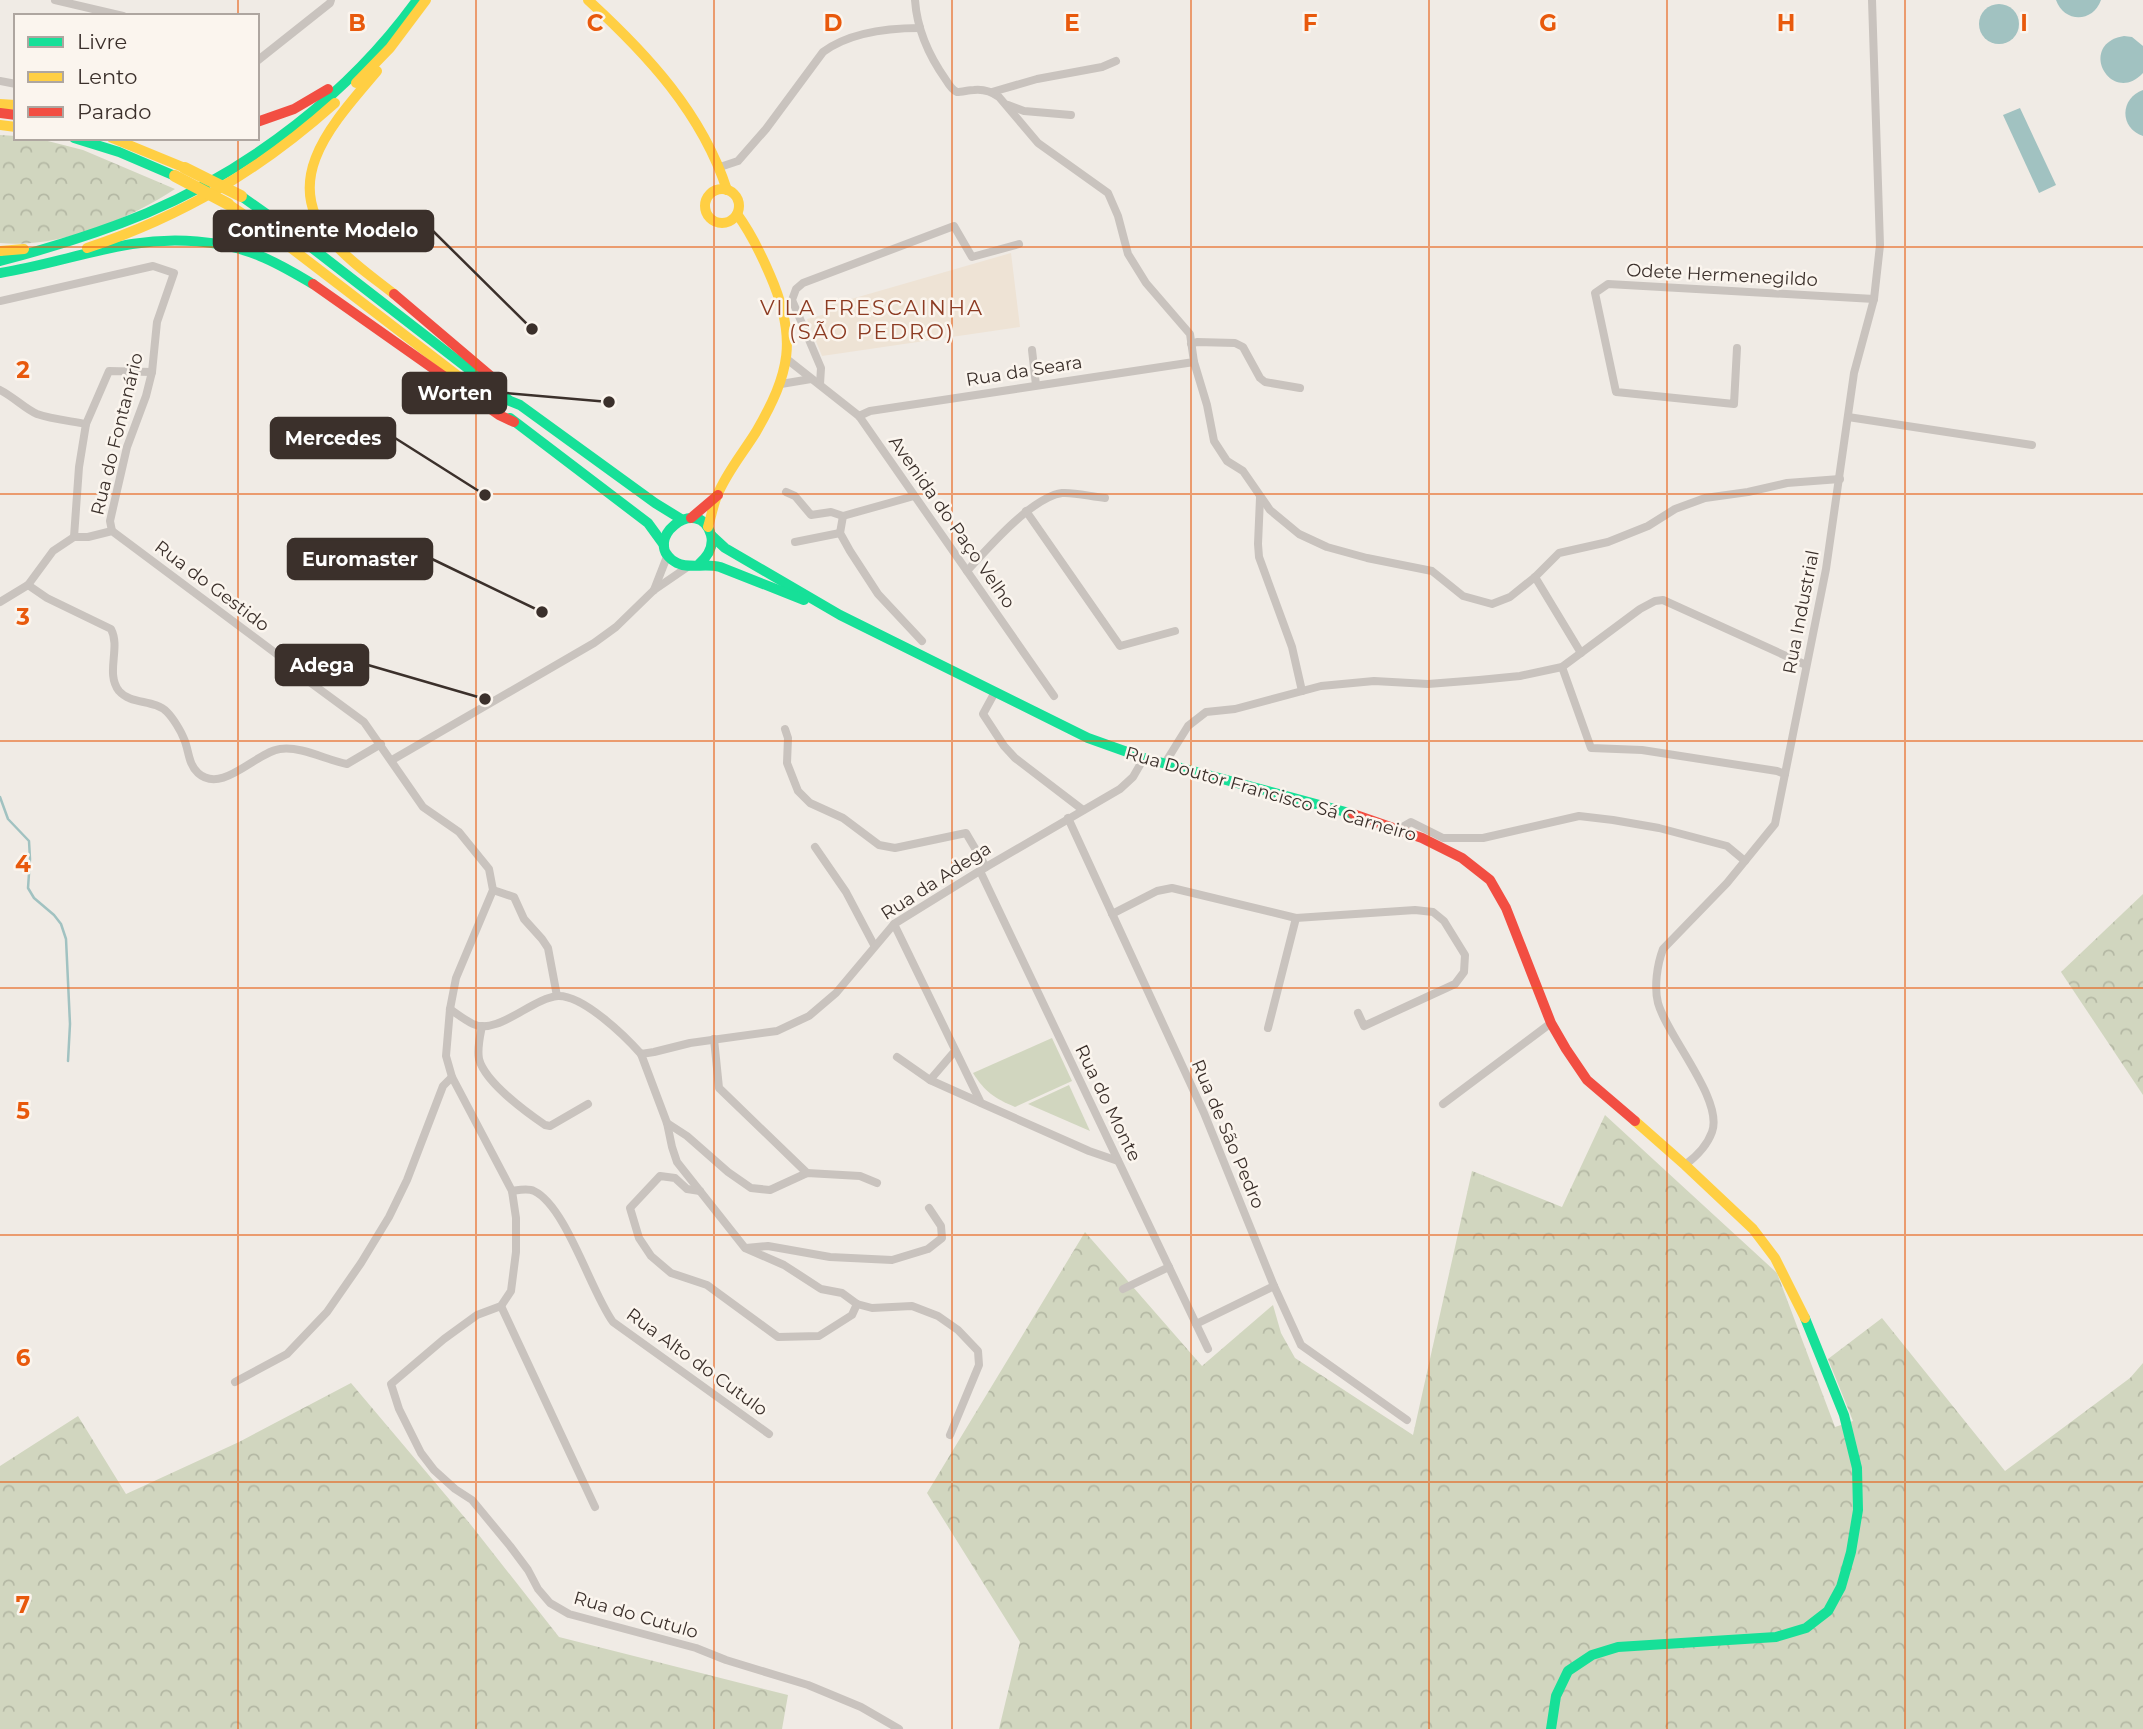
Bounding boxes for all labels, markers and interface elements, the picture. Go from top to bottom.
text: B [348,9,366,37]
text: C [587,9,604,37]
text: D [824,9,843,37]
text: E [1064,9,1080,37]
text: F [1303,9,1318,37]
text: G [1539,9,1557,37]
text: H [1777,9,1795,37]
text: I [2020,9,2028,37]
legend [14,14,259,140]
text: Livre [77,29,127,54]
text: Lento [77,64,137,89]
text: Parado [77,99,152,124]
callout: Continente Modelo [214,211,433,251]
text: Continente Modelo [228,219,418,242]
street label: Odete Hermenegildo [1626,259,1818,291]
district label: VILA FRESCAINHA (SÃO PEDRO) [760,295,984,344]
street label: Rua do Fontanário [86,350,148,518]
street label: Rua da Seara [964,351,1084,391]
text: 2 [16,356,30,384]
callout: Worten [403,373,506,413]
text: Worten [417,382,493,405]
callout: Mercedes [271,418,395,458]
text: Mercedes [285,427,381,450]
street label: Avenida do Paço Velho [884,432,1020,612]
street label: Rua do Gestido [150,536,274,636]
callout: Euromaster [288,539,432,579]
text: Euromaster [302,548,418,571]
street label: Rua Industrial [1778,548,1824,676]
text: 3 [15,603,30,631]
callout: Adega [276,645,368,685]
text: Adega [289,654,354,677]
street label: Rua Doutor Francisco Sá Carneiro [1123,742,1419,846]
street label: Rua da Adega [877,837,995,925]
text: 4 [15,850,31,878]
street label: Rua do Monte [1070,1041,1146,1165]
street label: Rua de São Pedro [1187,1056,1269,1212]
text: 5 [16,1097,30,1125]
street label: Rua Alto do Cutulo [622,1303,772,1421]
text: 6 [16,1344,31,1372]
street label: Rua do Cutulo [571,1587,701,1643]
text: 7 [16,1591,30,1619]

